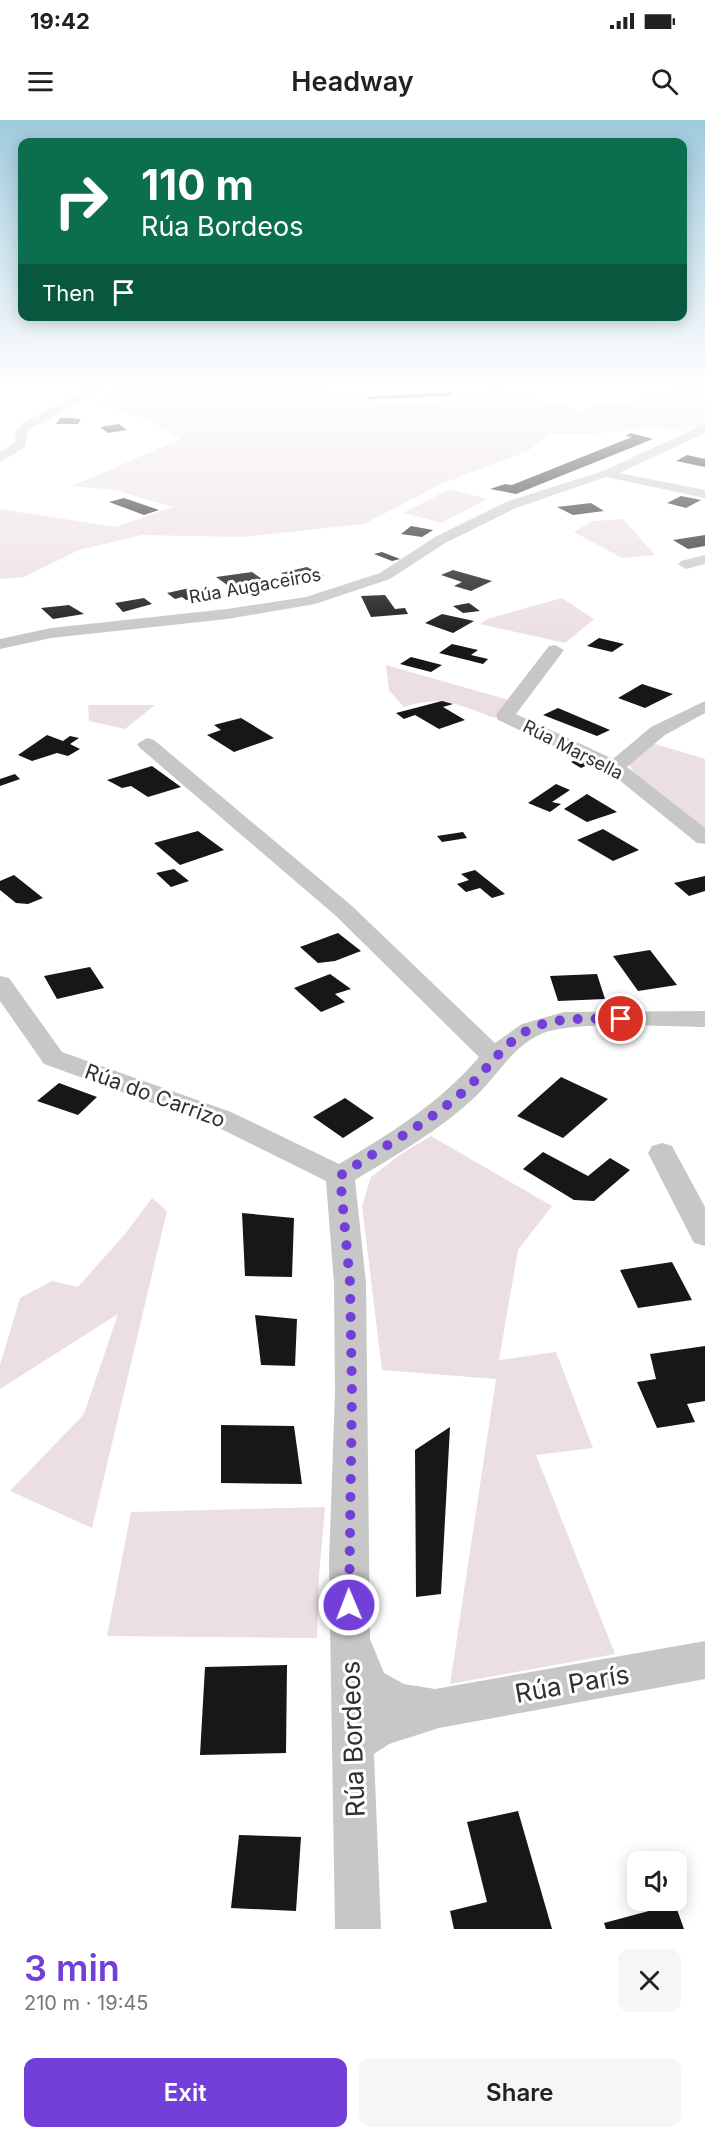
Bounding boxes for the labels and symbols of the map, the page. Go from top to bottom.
street label: Rúa Augaceiros [187,564,322,607]
street label: Rúa Marsella [520,715,627,784]
pin [595,993,646,1044]
street label: Rúa do Carrizo [82,1059,229,1133]
position arrow [317,1573,381,1637]
street label: Rúa París [512,1658,631,1709]
street label: Rúa Bordeos [334,1660,371,1818]

